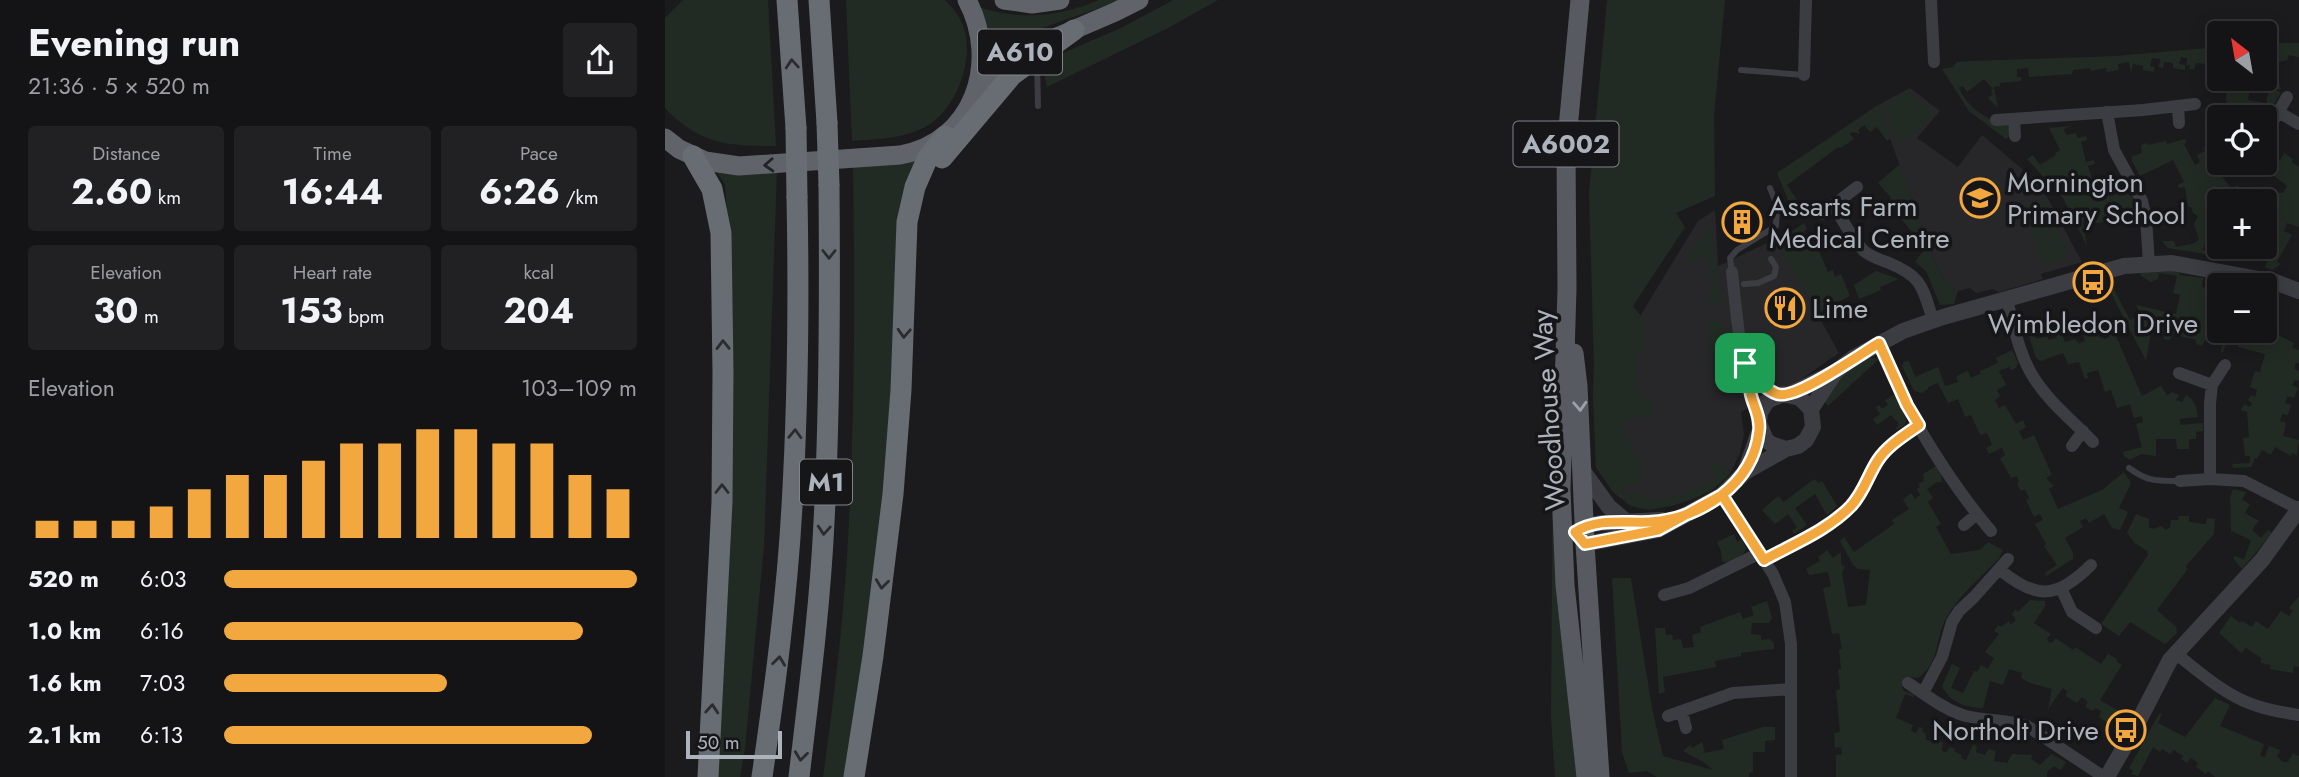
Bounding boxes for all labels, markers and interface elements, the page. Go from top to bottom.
text: Evening run [28,15,240,70]
north arrow [2207,21,2277,91]
map controls [2207,21,2277,343]
button: share [563,23,637,97]
road number: A610 [978,30,1062,74]
one-way arrow [784,58,799,69]
text: 21:36 · 5 × 520 m [28,69,210,103]
button: locate [2207,105,2277,175]
road number: A6002 [1513,122,1619,167]
text: Distance [92,140,160,167]
text: Time [313,140,352,167]
text: Pace [520,140,558,167]
one-way arrow [763,157,774,172]
place label: Mornington Primary School [2007,162,2186,235]
text: 2.60 [71,167,152,217]
text: 16:44 [282,167,383,217]
text: 6:26 [479,167,560,217]
school or university icon: Mornington Primary School [1959,177,2001,219]
text: km [152,184,181,211]
text: /km [560,184,599,211]
place label: Assarts Farm Medical Centre [1769,186,1950,259]
button: + [2207,189,2277,259]
building icon: Assarts Farm Medical Centre [1721,201,1763,243]
one-way arrow [821,249,837,259]
text: Elevation [90,259,162,286]
text: Heart rate [293,259,372,286]
text: kcal [523,259,554,286]
bus stop icon: Wimbledon Drive [2072,261,2114,303]
button: − [2207,273,2277,343]
text: 30 [93,286,138,336]
text: 153 [280,286,342,336]
text: 204 [504,286,574,336]
restaurant icon: Lime [1764,287,1806,329]
place label: Lime [1812,288,1868,329]
text: m [138,303,159,330]
text: bpm [342,303,385,330]
place label: Wimbledon Drive [1988,303,2198,344]
street label: Woodhouse Way [1521,307,1576,512]
one-way arrow [897,328,912,339]
pin [1715,333,1775,393]
one-way arrow [715,339,731,350]
icon: arrive [1726,344,1764,382]
text: Elevation [28,371,115,405]
text: 103–109 m [521,371,637,405]
one-way arrow [1572,401,1587,412]
one-way arrow [787,428,803,439]
road number: M1 [800,460,852,504]
one-way arrow [714,483,730,493]
one-way arrow [817,525,832,536]
text: 520 m [28,562,99,596]
text: 6:03 [140,562,187,596]
one-way arrow [875,579,890,590]
text: 1.0 km [28,614,101,648]
text: 6:16 [140,614,184,648]
one-way arrow [771,655,786,667]
text: 1.6 km [28,666,102,700]
text: 7:03 [140,666,185,700]
one-way arrow [704,703,719,714]
bus stop icon: Northolt Drive [2105,709,2147,751]
place label: Northolt Drive [1932,710,2099,751]
text: 2.1 km [28,718,101,752]
text: 6:13 [140,718,183,752]
scale bar [686,728,782,760]
text: 50 m [697,729,740,756]
one-way arrow [794,751,809,762]

